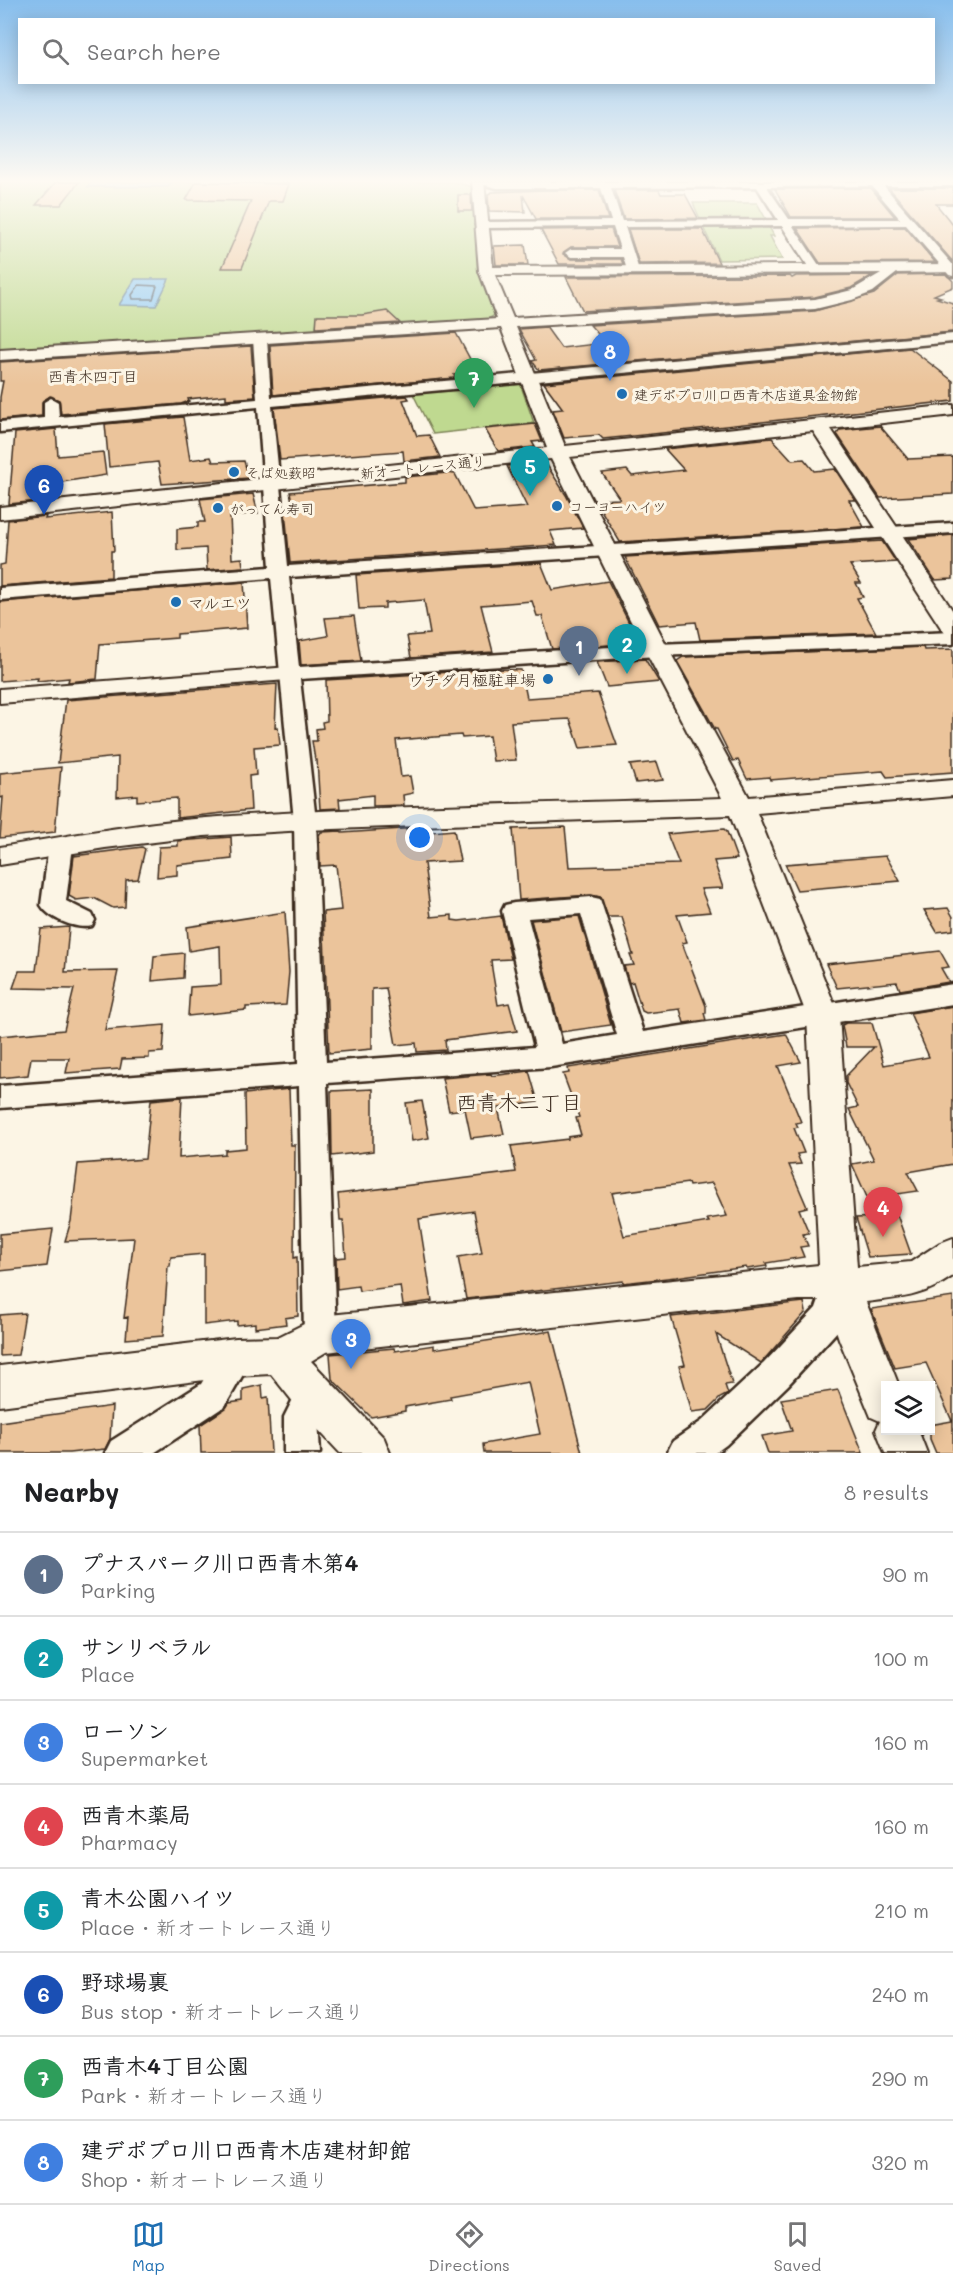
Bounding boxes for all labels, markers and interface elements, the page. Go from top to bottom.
search box [18,18,935,84]
icon: search [39,35,72,68]
text: Search here [87,37,221,66]
pin: 8 [590,332,630,381]
pin: 7 [454,358,494,408]
district label: 西青木四丁目 [48,366,138,386]
place label: 建デポプロ川口西青木店道具金物館 [634,385,858,404]
marker: 建デポプロ川口西青木店道具金物館 [615,387,629,401]
pin: 5 [510,446,550,496]
street label: 新オートレース通り [359,451,487,483]
place label: そば処薮昭 [246,463,316,482]
marker: そば処薮昭 [227,465,241,479]
pin: 6 [24,466,63,515]
place label: コーヨーハイツ [569,497,666,516]
place label: がってん寿司 [230,499,314,518]
marker: コーヨーハイツ [550,499,564,513]
marker: がってん寿司 [211,501,225,515]
place label: マルエツ [188,592,252,613]
marker: マルエツ [169,595,183,609]
pin: 2 [608,624,646,674]
pin: 1 [560,626,598,676]
place label: ウチダ月極駐車場 [408,669,536,690]
marker: ウチダ月極駐車場 [541,672,555,686]
your location [405,823,434,852]
district label: 西青木二丁目 [456,1088,582,1115]
pin: 4 [864,1188,902,1237]
pin: 3 [332,1320,370,1369]
map controls [881,1381,935,1435]
button: layers [881,1381,935,1435]
text: Nearby [24,1475,119,1509]
text: 8 results [844,1479,929,1505]
text: プナスパーク川口西青木第4 [81,1548,359,1577]
text: 1 [39,1561,48,1587]
text: 90 m [883,1561,929,1587]
text: Parking [81,1577,155,1603]
text: サンリベラル [81,1632,212,1661]
text: 2 [38,1645,49,1671]
text: 100 m [873,1645,929,1671]
text: Place [81,1661,135,1687]
text: ローソン [81,1716,169,1745]
text: 3 [38,1729,50,1755]
text: 160 m [873,1729,929,1755]
text: Supermarket [81,1745,208,1771]
text: 西青木薬局 [81,1800,191,1829]
text: 4 [37,1813,50,1839]
text: 160 m [873,1813,929,1839]
text: Pharmacy [81,1829,178,1855]
text: 青木公園ハイツ [81,1883,235,1912]
text: 5 [38,1897,49,1923]
text: 210 m [874,1897,929,1923]
text: Place · 新オートレース通り [81,1914,336,1940]
text: 野球場裏 [81,1967,169,1996]
text: 6 [37,1981,50,2007]
text: 240 m [871,1981,929,2007]
text: Bus stop · 新オートレース通り [81,1998,364,2024]
text: 西青木4丁目公園 [81,2051,249,2080]
text: 7 [38,2065,49,2091]
text: 290 m [871,2065,929,2091]
text: Park · 新オートレース通り [81,2082,327,2108]
text: 建デポプロ川口西青木店建材卸館 [81,2135,411,2164]
text: 8 [37,2149,50,2175]
text: 320 m [871,2149,929,2175]
text: Shop · 新オートレース通り [81,2166,329,2192]
tab: Map [132,2218,165,2275]
tab: Directions [429,2218,510,2275]
tab: Saved [774,2218,821,2275]

